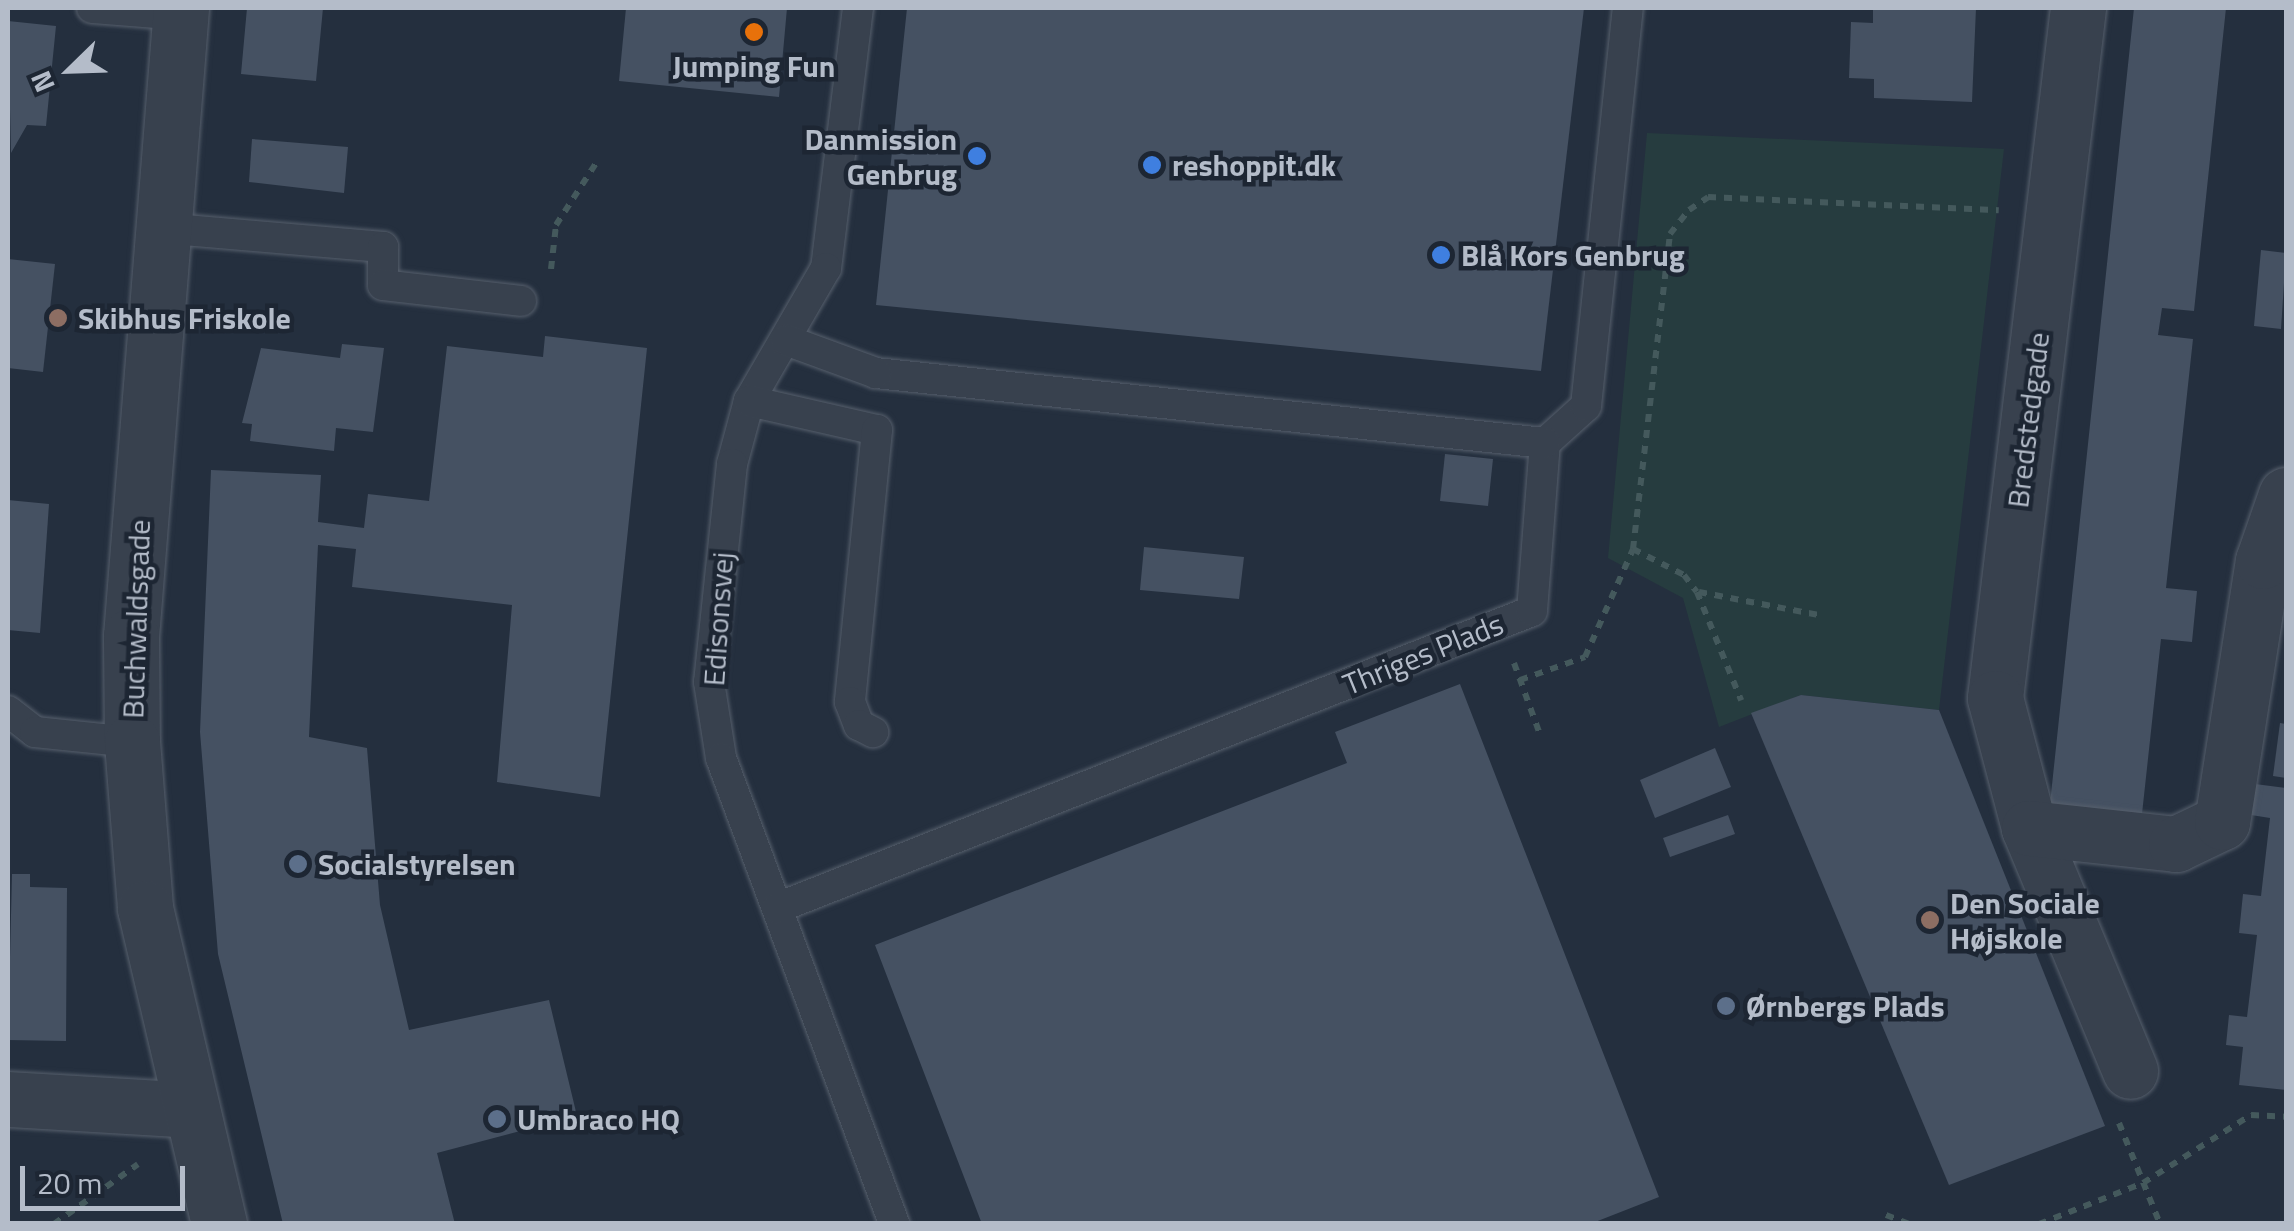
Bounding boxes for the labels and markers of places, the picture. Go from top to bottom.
marker: Jumping Fun [743,21,765,43]
place label: Jumping Fun [673,48,835,84]
place label: Danmission Genbrug [804,121,957,192]
marker: Danmission Genbrug [966,145,988,167]
place label: reshoppit.dk [1172,147,1336,183]
marker: reshoppit.dk [1141,154,1163,176]
place label: Blå Kors Genbrug [1461,237,1685,273]
marker: Blå Kors Genbrug [1430,244,1452,266]
place label: Skibhus Friskole [78,300,291,336]
marker: Skibhus Friskole [47,307,69,329]
place label: Socialstyrelsen [318,846,516,882]
marker: Socialstyrelsen [287,853,309,875]
place label: Den Sociale Højskole [1950,885,2100,956]
marker: Den Sociale Højskole [1919,909,1941,931]
place label: Ørnbergs Plads [1746,988,1945,1024]
marker: Ørnbergs Plads [1715,995,1737,1017]
place label: Umbraco HQ [517,1101,680,1137]
marker: Umbraco HQ [486,1108,508,1130]

